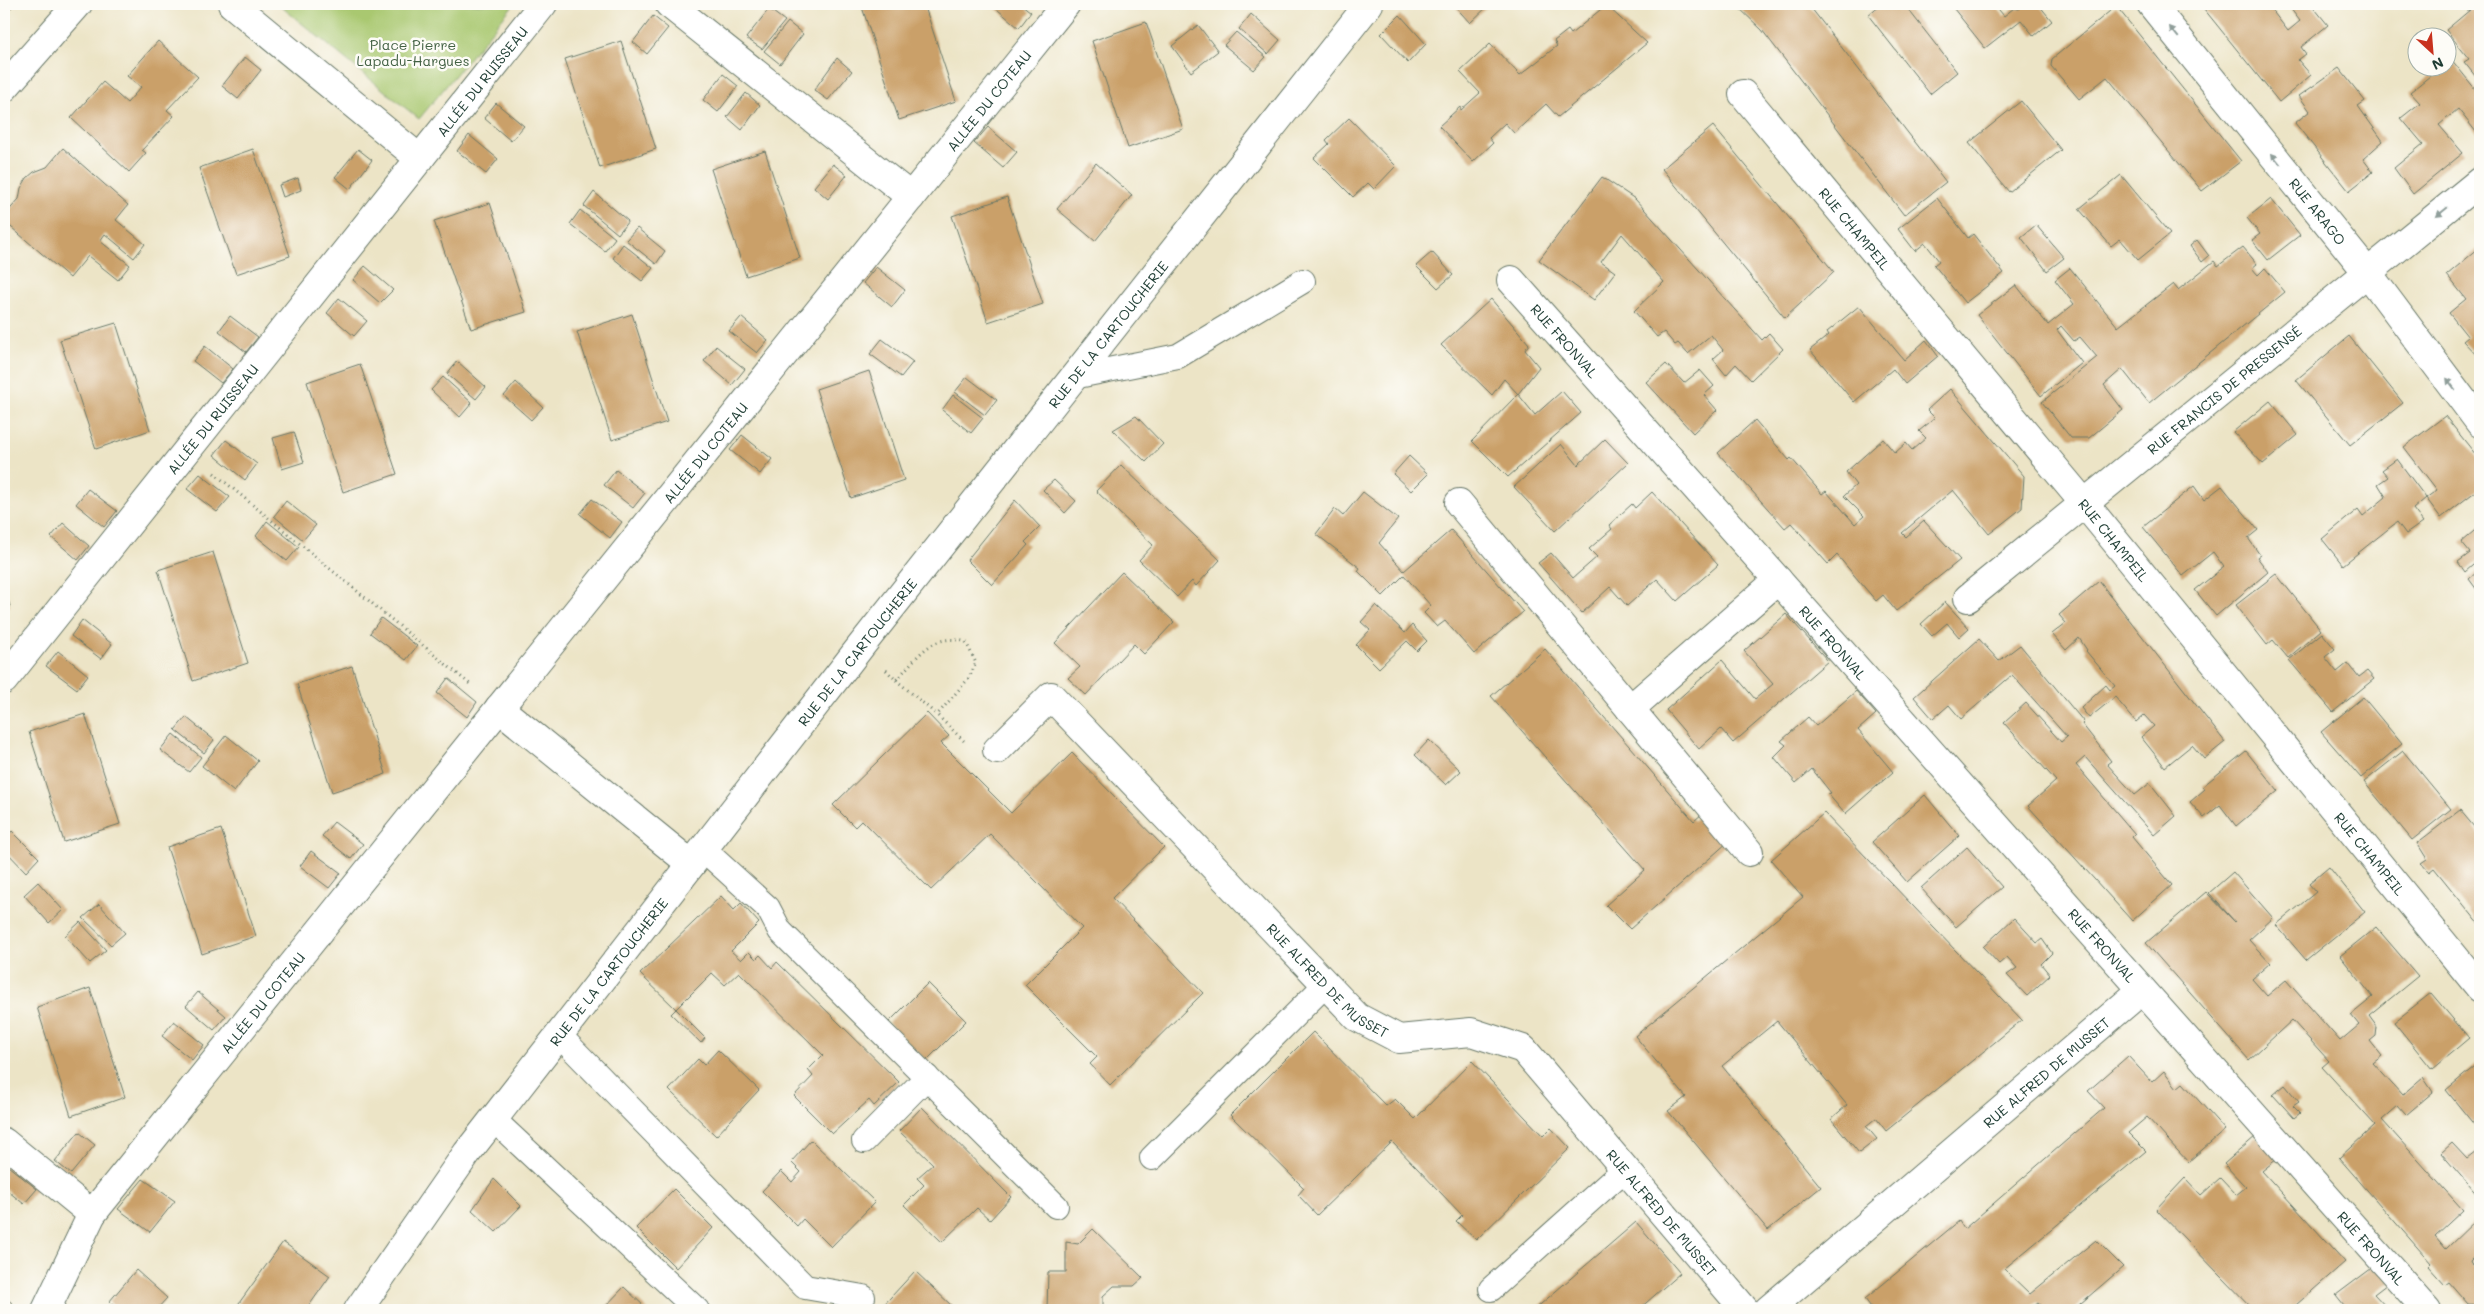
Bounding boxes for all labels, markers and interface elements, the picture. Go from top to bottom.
street label: ALLÉE DU RUISSEAU [432,22,531,140]
one-way arrow [2169,26,2180,39]
north arrow [2406,28,2456,78]
park label: Place Pierre Lapadu-Hargues [357,35,469,70]
street label: ALLÉE DU COTEAU [942,46,1035,155]
text: N [2429,53,2447,75]
one-way arrow [2270,153,2281,166]
street label: RUE ARAGO [2285,174,2351,248]
street label: RUE CHAMPEIL [1815,183,1895,274]
one-way arrow [2436,206,2449,217]
street label: RUE DE LA CARTOUCHERIE [1044,257,1172,412]
street label: RUE FRONVAL [1527,299,1603,382]
street label: RUE FRANCIS DE PRESSENSÉ [2143,321,2305,458]
street label: ALLÉE DU RUISSEAU [162,360,262,478]
one-way arrow [2446,377,2456,391]
street label: ALLÉE DU COTEAU [659,398,751,507]
street label: RUE CHAMPEIL [2074,494,2154,586]
street label: RUE DE LA CARTOUCHERIE [793,574,921,730]
street label: RUE FRONVAL [1795,601,1872,684]
street label: RUE CHAMPEIL [2331,808,2410,899]
street label: RUE DE LA CARTOUCHERIE [545,894,672,1050]
street label: RUE FRONVAL [2064,904,2141,987]
street label: RUE ALFRED DE MUSSET [1263,919,1392,1042]
street label: ALLÉE DU COTEAU [216,948,309,1057]
street label: RUE ALFRED DE MUSSET [1979,1012,2114,1132]
street label: RUE ALFRED DE MUSSET [1603,1145,1722,1280]
street label: RUE FRONVAL [2334,1207,2410,1289]

